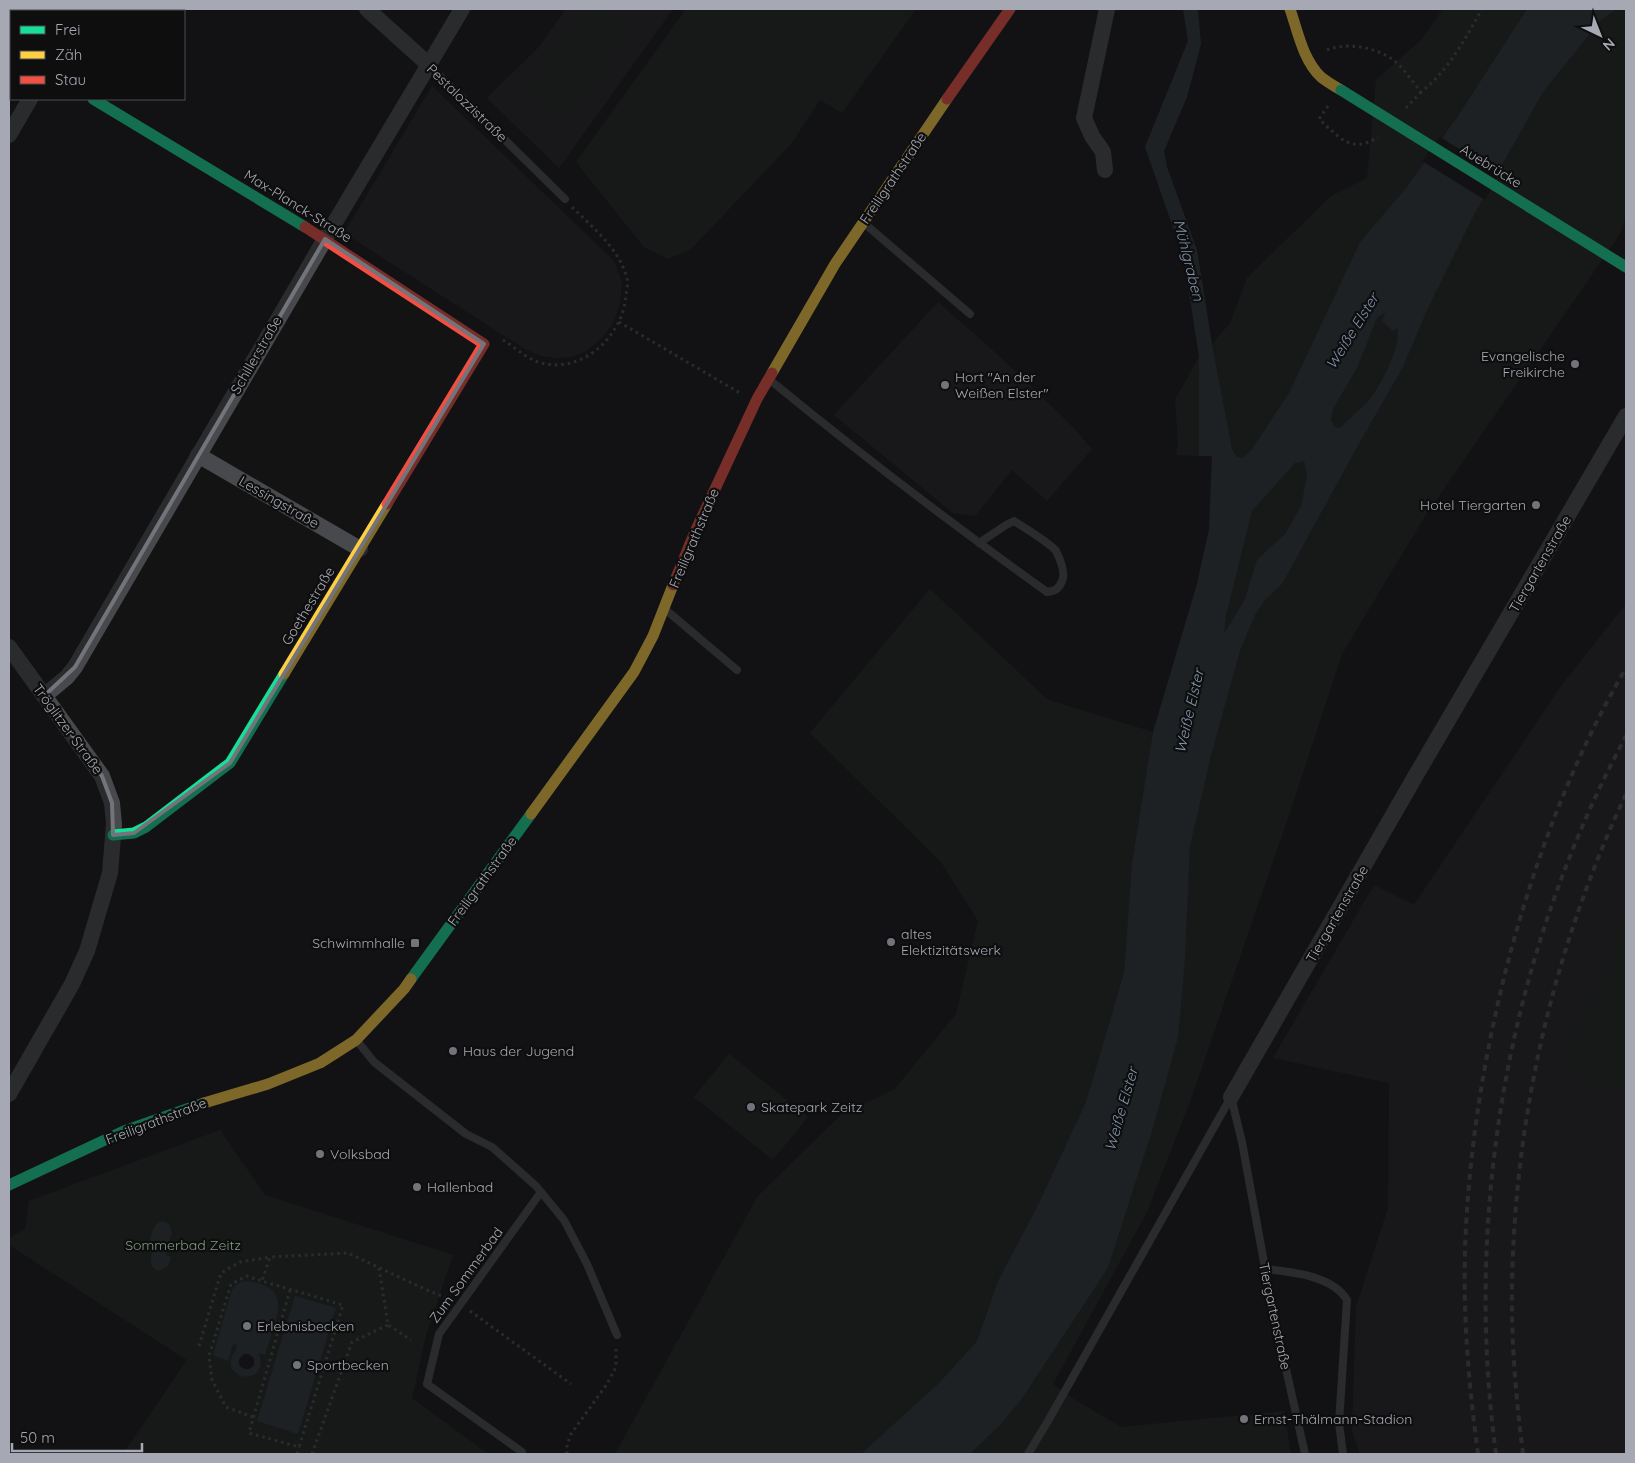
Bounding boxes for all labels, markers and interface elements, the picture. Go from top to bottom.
legend [10,10,185,100]
north arrow [1575,10,1625,60]
text: Frei [55,20,81,39]
text: N [1599,34,1619,55]
text: Zäh [55,45,82,64]
street label: Pestalozzistraße [423,60,511,146]
text: Stau [55,70,86,89]
street label: Freiligrathstraße [856,129,930,227]
street label: Auebrücke [1457,140,1525,192]
street label: Max-Planck-Straße [241,166,355,246]
water label: Mühlgraben [1170,217,1208,303]
water label: Weiße Elster [1321,288,1384,372]
street label: Schillerstraße [226,313,286,397]
place label: Evangelische Freikirche [1481,347,1565,381]
marker: Evangelische Freikirche [1569,358,1581,370]
place label: Hort "An der Weißen Elster" [955,368,1049,402]
marker: Hort "An der Weißen Elster" [939,379,951,391]
street label: Lessingstraße [236,472,322,532]
street label: Freiligrathstraße [665,485,723,591]
place label: Hotel Tiergarten [1420,496,1526,514]
marker: Hotel Tiergarten [1530,499,1542,511]
street label: Tiergartenstraße [1505,512,1575,616]
street label: Goethestraße [278,564,338,648]
water label: Weiße Elster [1170,665,1208,755]
street label: Tröglitzer Straße [29,680,107,778]
street label: Freiligrathstraße [443,833,521,929]
street label: Tiergartenstraße [1302,862,1372,966]
place label: altes Elektizitätswerk [901,925,1001,959]
place label: Schwimmhalle [312,934,405,952]
marker: altes Elektizitätswerk [885,936,897,948]
marker: Schwimmhalle [409,937,421,949]
place label: Haus der Jugend [463,1042,574,1060]
marker: Haus der Jugend [447,1045,459,1057]
water label: Weiße Elster [1100,1063,1143,1153]
street label: Freiligrathstraße [103,1093,209,1148]
place label: Skatepark Zeitz [761,1098,863,1116]
marker: Skatepark Zeitz [745,1101,757,1113]
place label: Volksbad [330,1145,390,1163]
marker: Volksbad [314,1148,326,1160]
place label: Hallenbad [427,1178,493,1196]
marker: Hallenbad [411,1181,423,1193]
street label: Zum Sommerbad [425,1224,507,1326]
park label: Sommerbad Zeitz [125,1236,241,1254]
street label: Tiergartenstraße [1255,1261,1295,1371]
place label: Erlebnisbecken [257,1317,354,1335]
marker: Erlebnisbecken [241,1320,253,1332]
place label: Sportbecken [307,1356,389,1374]
marker: Sportbecken [291,1359,303,1371]
place label: Ernst-Thälmann-Stadion [1254,1410,1412,1428]
marker: Ernst-Thälmann-Stadion [1238,1413,1250,1425]
scale bar [12,1420,142,1452]
text: 50 m [20,1428,55,1447]

